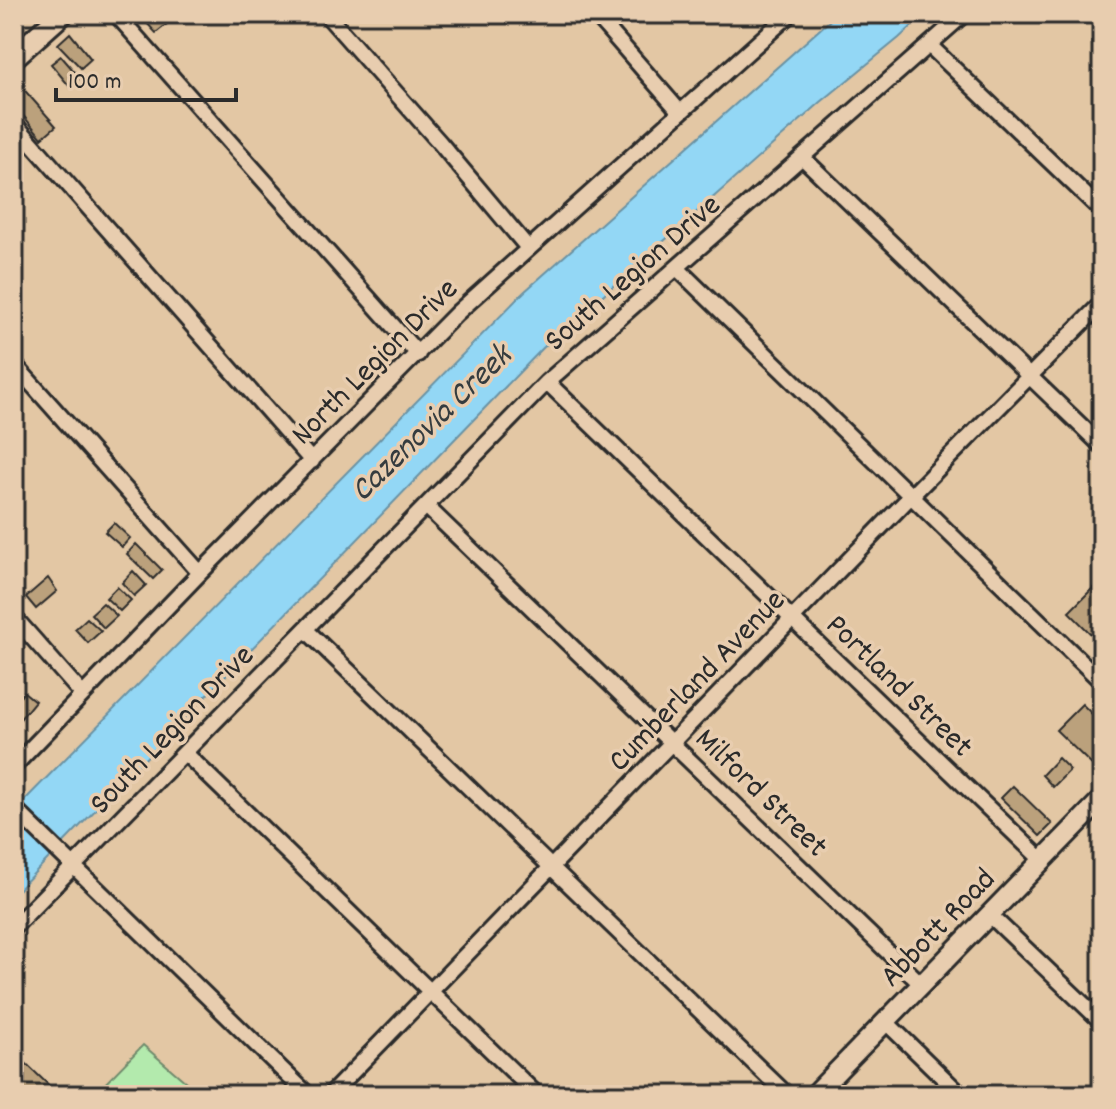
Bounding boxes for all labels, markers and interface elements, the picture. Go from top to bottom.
scale bar [56,52,236,102]
text: 100 m [68,66,121,100]
street label: South Legion Drive [536,185,733,365]
street label: North Legion Drive [282,269,471,458]
water label: Cazenovia Creek [341,333,527,515]
street label: Cumberland Avenue [599,581,798,784]
street label: Portland Street [813,605,982,770]
street label: South Legion Drive [80,636,267,827]
street label: Milford Street [683,719,837,870]
street label: Abbott Road [871,859,1008,999]

